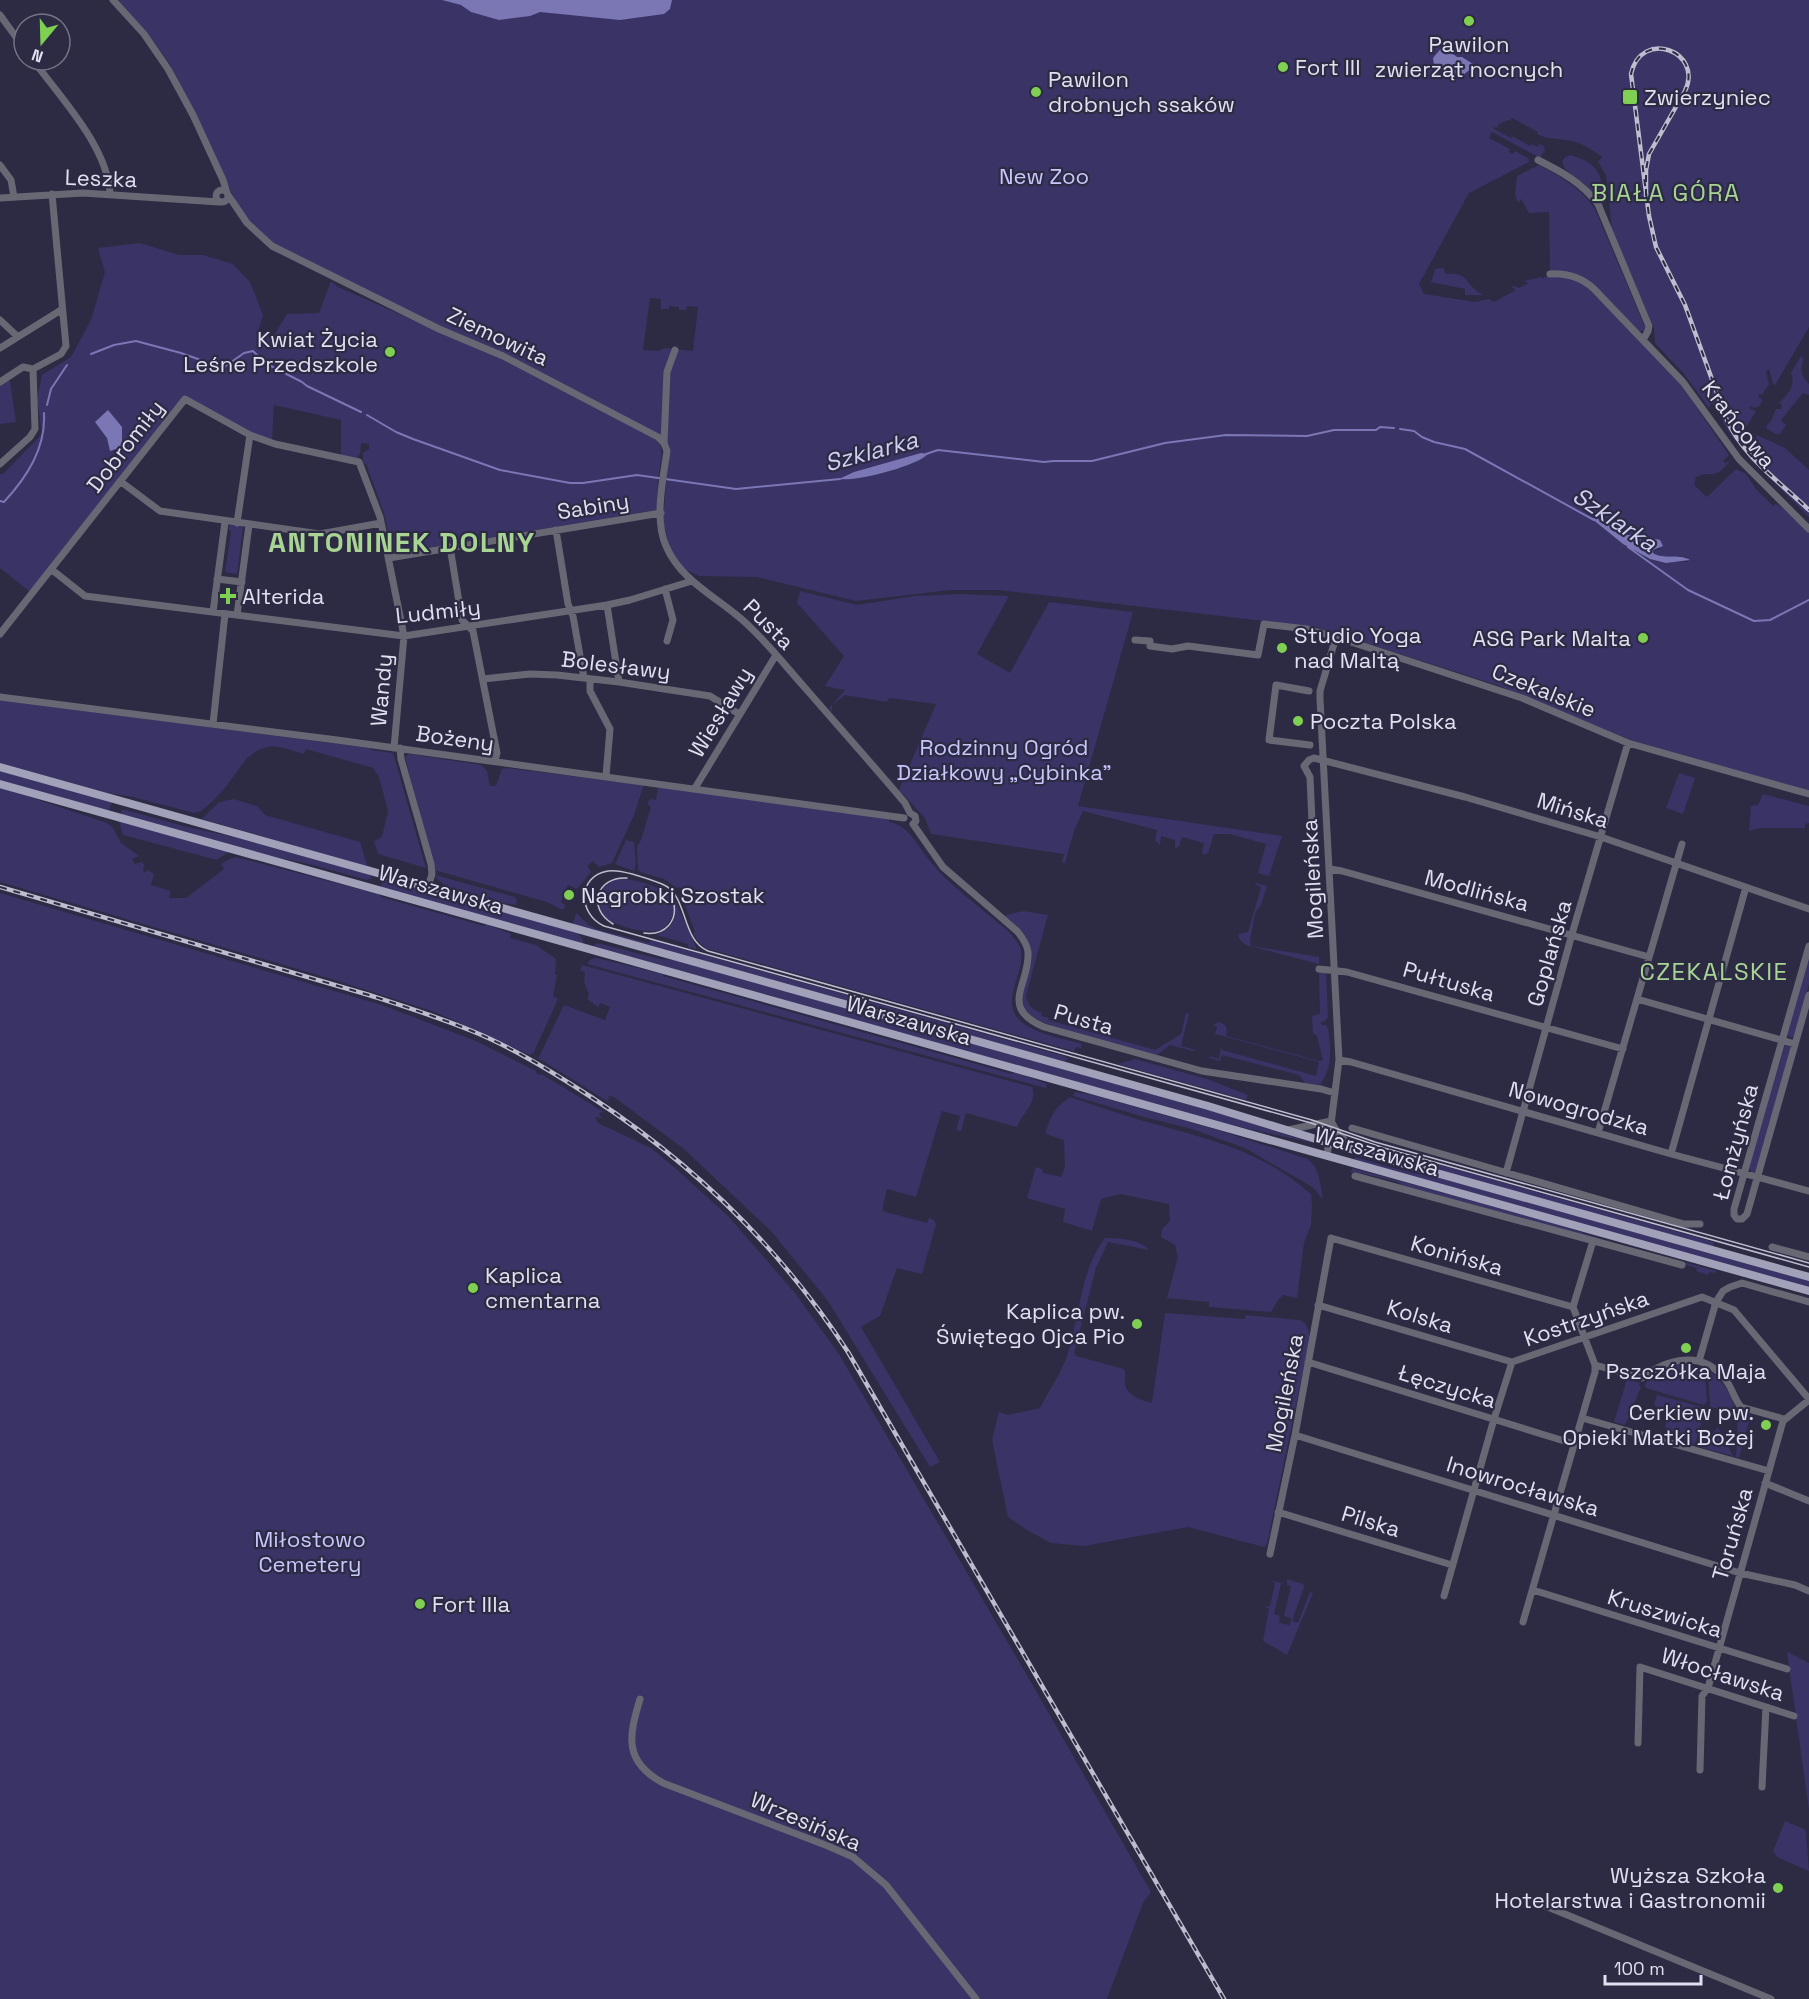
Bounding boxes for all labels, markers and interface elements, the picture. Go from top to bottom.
north arrow [12,12,72,72]
marker: Pawilon zwierząt nocnych [1462,14,1476,28]
place label: Pawilon zwierząt nocnych [1375,30,1563,83]
text: N [29,44,46,67]
place label: Fort III [1295,53,1361,81]
marker: Fort III [1276,60,1290,74]
place label: Pawilon drobnych ssaków [1048,65,1235,118]
place label: Zwierzyniec [1644,83,1771,111]
marker: Pawilon drobnych ssaków [1029,85,1043,99]
marker: Zwierzyniec [1621,88,1639,106]
park label: New Zoo [999,162,1089,190]
street label: Leszka [64,163,138,193]
district label: BIAŁA GÓRA [1591,177,1741,208]
street label: Ziemowita [443,300,554,372]
place label: Kwiat Życia Leśne Przedszkole [183,325,378,378]
marker: Kwiat Życia Leśne Przedszkole [383,345,397,359]
street label: Krańcowa [1696,374,1782,474]
street label: Dobromiły [80,394,170,498]
water label: Szklarka [821,424,921,478]
water label: Szklarka [1567,480,1663,559]
street label: Sabiny [555,487,631,525]
district label: ANTONINEK DOLNY [268,524,536,560]
place label: Alterida [242,582,325,610]
marker: Alterida [219,587,237,605]
street label: Ludmiły [394,593,482,629]
street label: Pusta [738,593,801,656]
place label: Studio Yoga nad Maltą [1294,621,1422,674]
place label: ASG Park Malta [1472,624,1631,652]
marker: ASG Park Malta [1636,631,1650,645]
marker: Studio Yoga nad Maltą [1275,641,1289,655]
street label: Bolesławy [560,644,672,686]
street label: Wandy [364,653,398,727]
street label: Czekalskie [1488,656,1600,724]
street label: Wiesławy [682,662,758,762]
place label: Poczta Polska [1310,707,1457,735]
marker: Poczta Polska [1291,714,1305,728]
street label: Bożeny [414,719,496,757]
park label: Rodzinny Ogród Działkowy „Cybinka” [896,733,1112,786]
street label: Mińska [1534,786,1613,834]
street label: Mogileńska [1295,818,1329,940]
street label: Warszawska [375,858,507,920]
street label: Modlińska [1422,863,1533,917]
place label: Nagrobki Szostak [581,881,765,909]
marker: Nagrobki Szostak [562,888,576,902]
street label: Goplańska [1520,896,1578,1010]
street label: Pułtuska [1400,955,1498,1008]
district label: CZEKALSKIE [1639,956,1789,987]
street label: Warszawska [843,989,975,1051]
street label: Pusta [1051,997,1117,1041]
street label: Nowogrodzka [1506,1075,1653,1141]
street label: Łomżyńska [1706,1080,1764,1204]
street label: Warszawska [1311,1120,1443,1182]
street label: Konińska [1408,1228,1507,1282]
place label: Kaplica cmentarna [485,1261,601,1314]
marker: Kaplica cmentarna [466,1281,480,1295]
street label: Kostrzyńska [1520,1283,1653,1352]
street label: Kolska [1383,1293,1457,1339]
place label: Kaplica pw. Świętego Ojca Pio [936,1297,1125,1350]
marker: Kaplica pw. Świętego Ojca Pio [1130,1317,1144,1331]
street label: Mogileńska [1259,1331,1309,1455]
marker: Pszczółka Maja [1679,1341,1693,1355]
place label: Pszczółka Maja [1606,1357,1767,1385]
street label: Łęczycka [1395,1358,1500,1414]
place label: Cerkiew pw. Opieki Matki Bożej [1563,1398,1754,1451]
marker: Cerkiew pw. Opieki Matki Bożej [1759,1418,1773,1432]
street label: Inowrocławska [1443,1449,1603,1523]
street label: Toruńska [1705,1484,1759,1584]
street label: Pilska [1338,1499,1404,1543]
park label: Miłostowo Cemetery [254,1525,366,1578]
street label: Kruszwicka [1604,1582,1726,1644]
place label: Fort IIIa [432,1590,511,1618]
marker: Fort IIIa [413,1597,427,1611]
street label: Włocławska [1658,1641,1788,1707]
street label: Wrzesińska [746,1785,866,1857]
place label: Wyższa Szkoła Hotelarstwa i Gastronomii [1494,1861,1766,1914]
marker: Wyższa Szkoła Hotelarstwa i Gastronomii [1771,1881,1785,1895]
scale bar [1605,1948,1701,1986]
text: 100 m [1614,1957,1665,1980]

